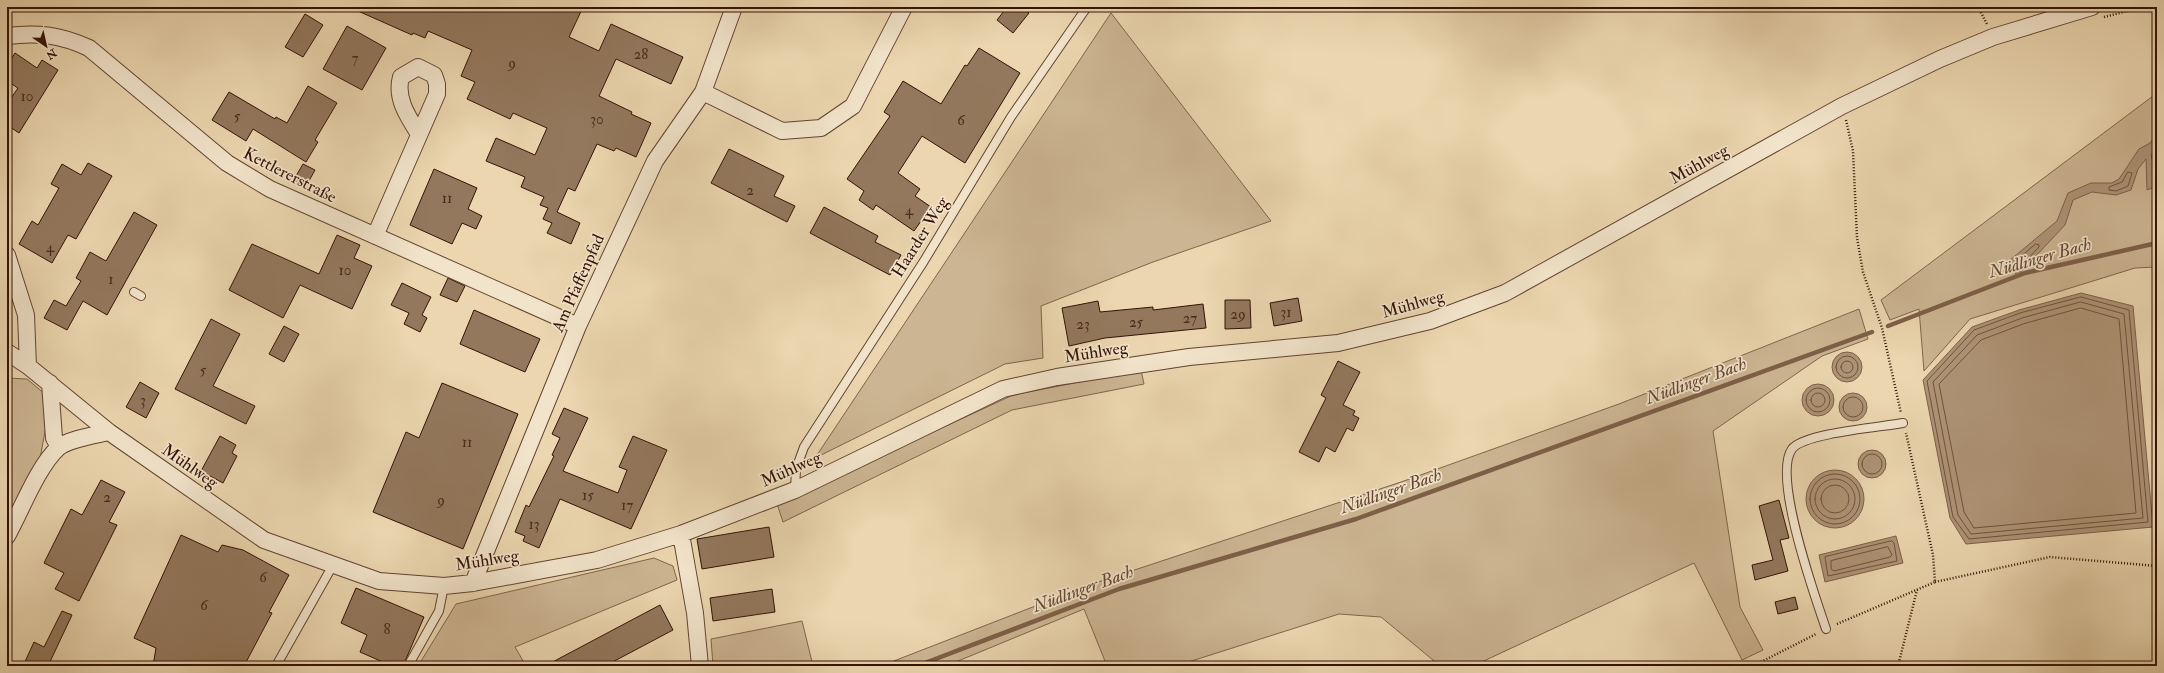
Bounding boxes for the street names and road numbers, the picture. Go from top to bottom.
street label: Mühlweg [1666,139,1733,189]
street label: Kettlererstraße [240,143,340,207]
street label: Haarder Weg [887,192,953,281]
street label: Am Pfaffenpfad [547,230,610,337]
street label: Mühlweg [1379,285,1447,323]
street label: Mühlweg [1063,337,1130,367]
street label: Mühlweg [158,439,223,493]
street label: Mühlweg [758,446,825,492]
street label: Mühlweg [454,545,521,575]

